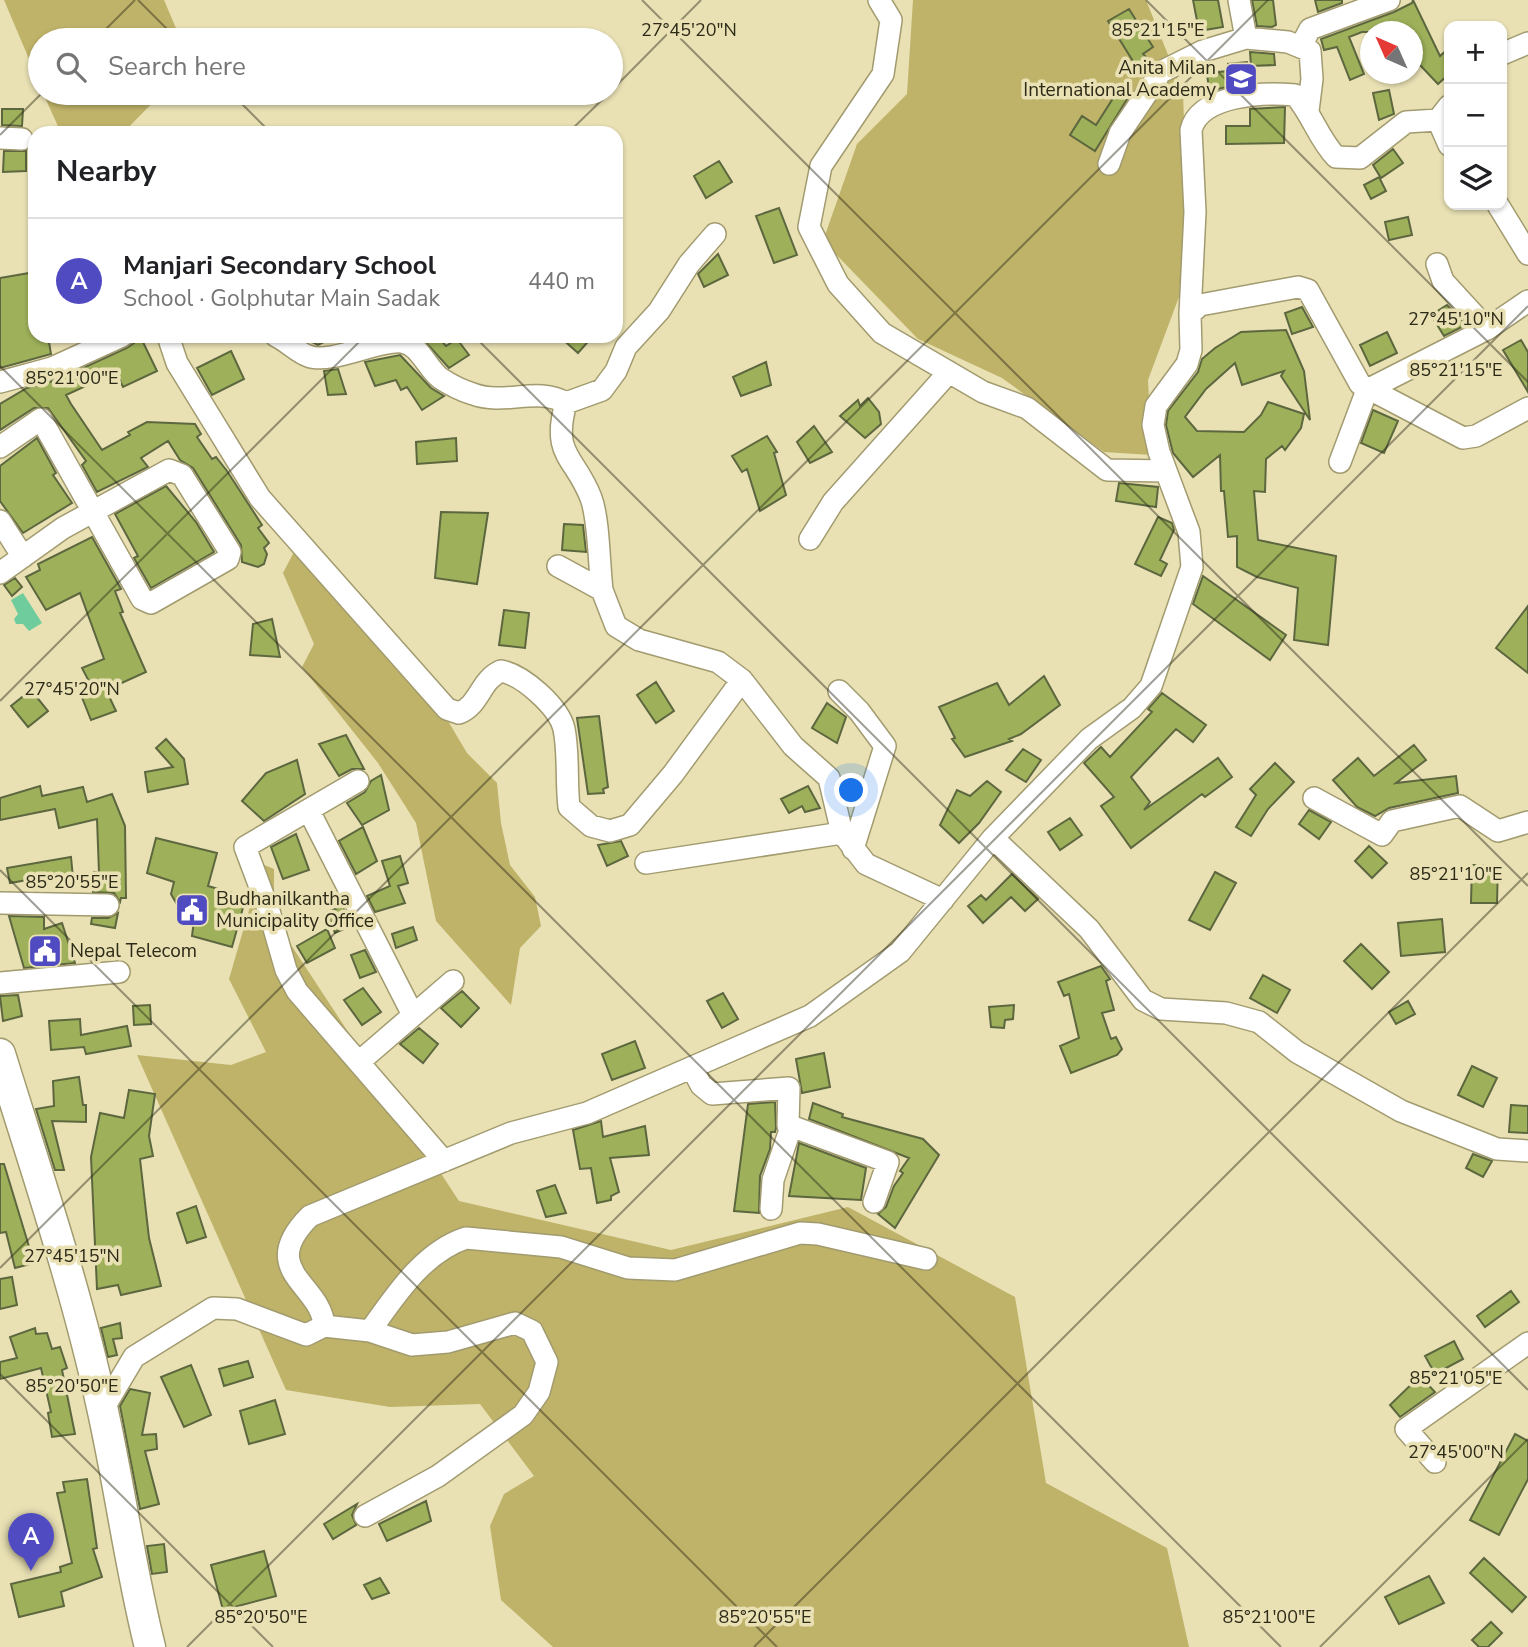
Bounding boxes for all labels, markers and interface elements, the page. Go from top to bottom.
text: 27°45'20"N [641,18,737,42]
text: 85°21'15"E [1112,18,1205,42]
north arrow [1360,21,1423,84]
map controls [1444,21,1507,210]
button: + [1444,21,1507,84]
search box [28,28,623,105]
icon: search [52,48,90,86]
text: Search here [108,49,246,84]
place label: Anita Milan International Academy [1023,55,1216,103]
school or university icon: Anita Milan International Academy [1222,60,1260,98]
button: − [1444,84,1507,147]
button: layers [1444,147,1507,210]
text: Nearby [56,151,156,192]
text: Manjari Secondary School [123,248,436,283]
text: A [70,266,88,297]
text: 440 m [528,266,595,297]
text: School · Golphutar Main Sadak [123,283,440,314]
text: 27°45'10"N [1408,307,1504,331]
text: 85°21'15"E [1410,358,1503,382]
text: 85°21'00"E [26,366,119,390]
text: 27°45'20"N [24,677,120,701]
your location [834,773,868,807]
text: 85°21'10"E [1410,862,1503,886]
text: 85°20'55"E [26,870,119,894]
place label: Budhanilkantha Municipality Office [216,886,374,934]
public building icon: Budhanilkantha Municipality Office [173,891,211,929]
public building icon: Nepal Telecom [26,932,64,970]
place label: Nepal Telecom [70,938,197,964]
text: 27°45'15"N [24,1244,120,1268]
text: 85°21'05"E [1410,1366,1503,1390]
text: 85°20'50"E [26,1374,119,1398]
text: 27°45'00"N [1408,1440,1504,1464]
pin: A [8,1513,54,1571]
text: 85°20'50"E [215,1605,308,1629]
text: 85°20'55"E [719,1605,812,1629]
text: 85°21'00"E [1223,1605,1316,1629]

